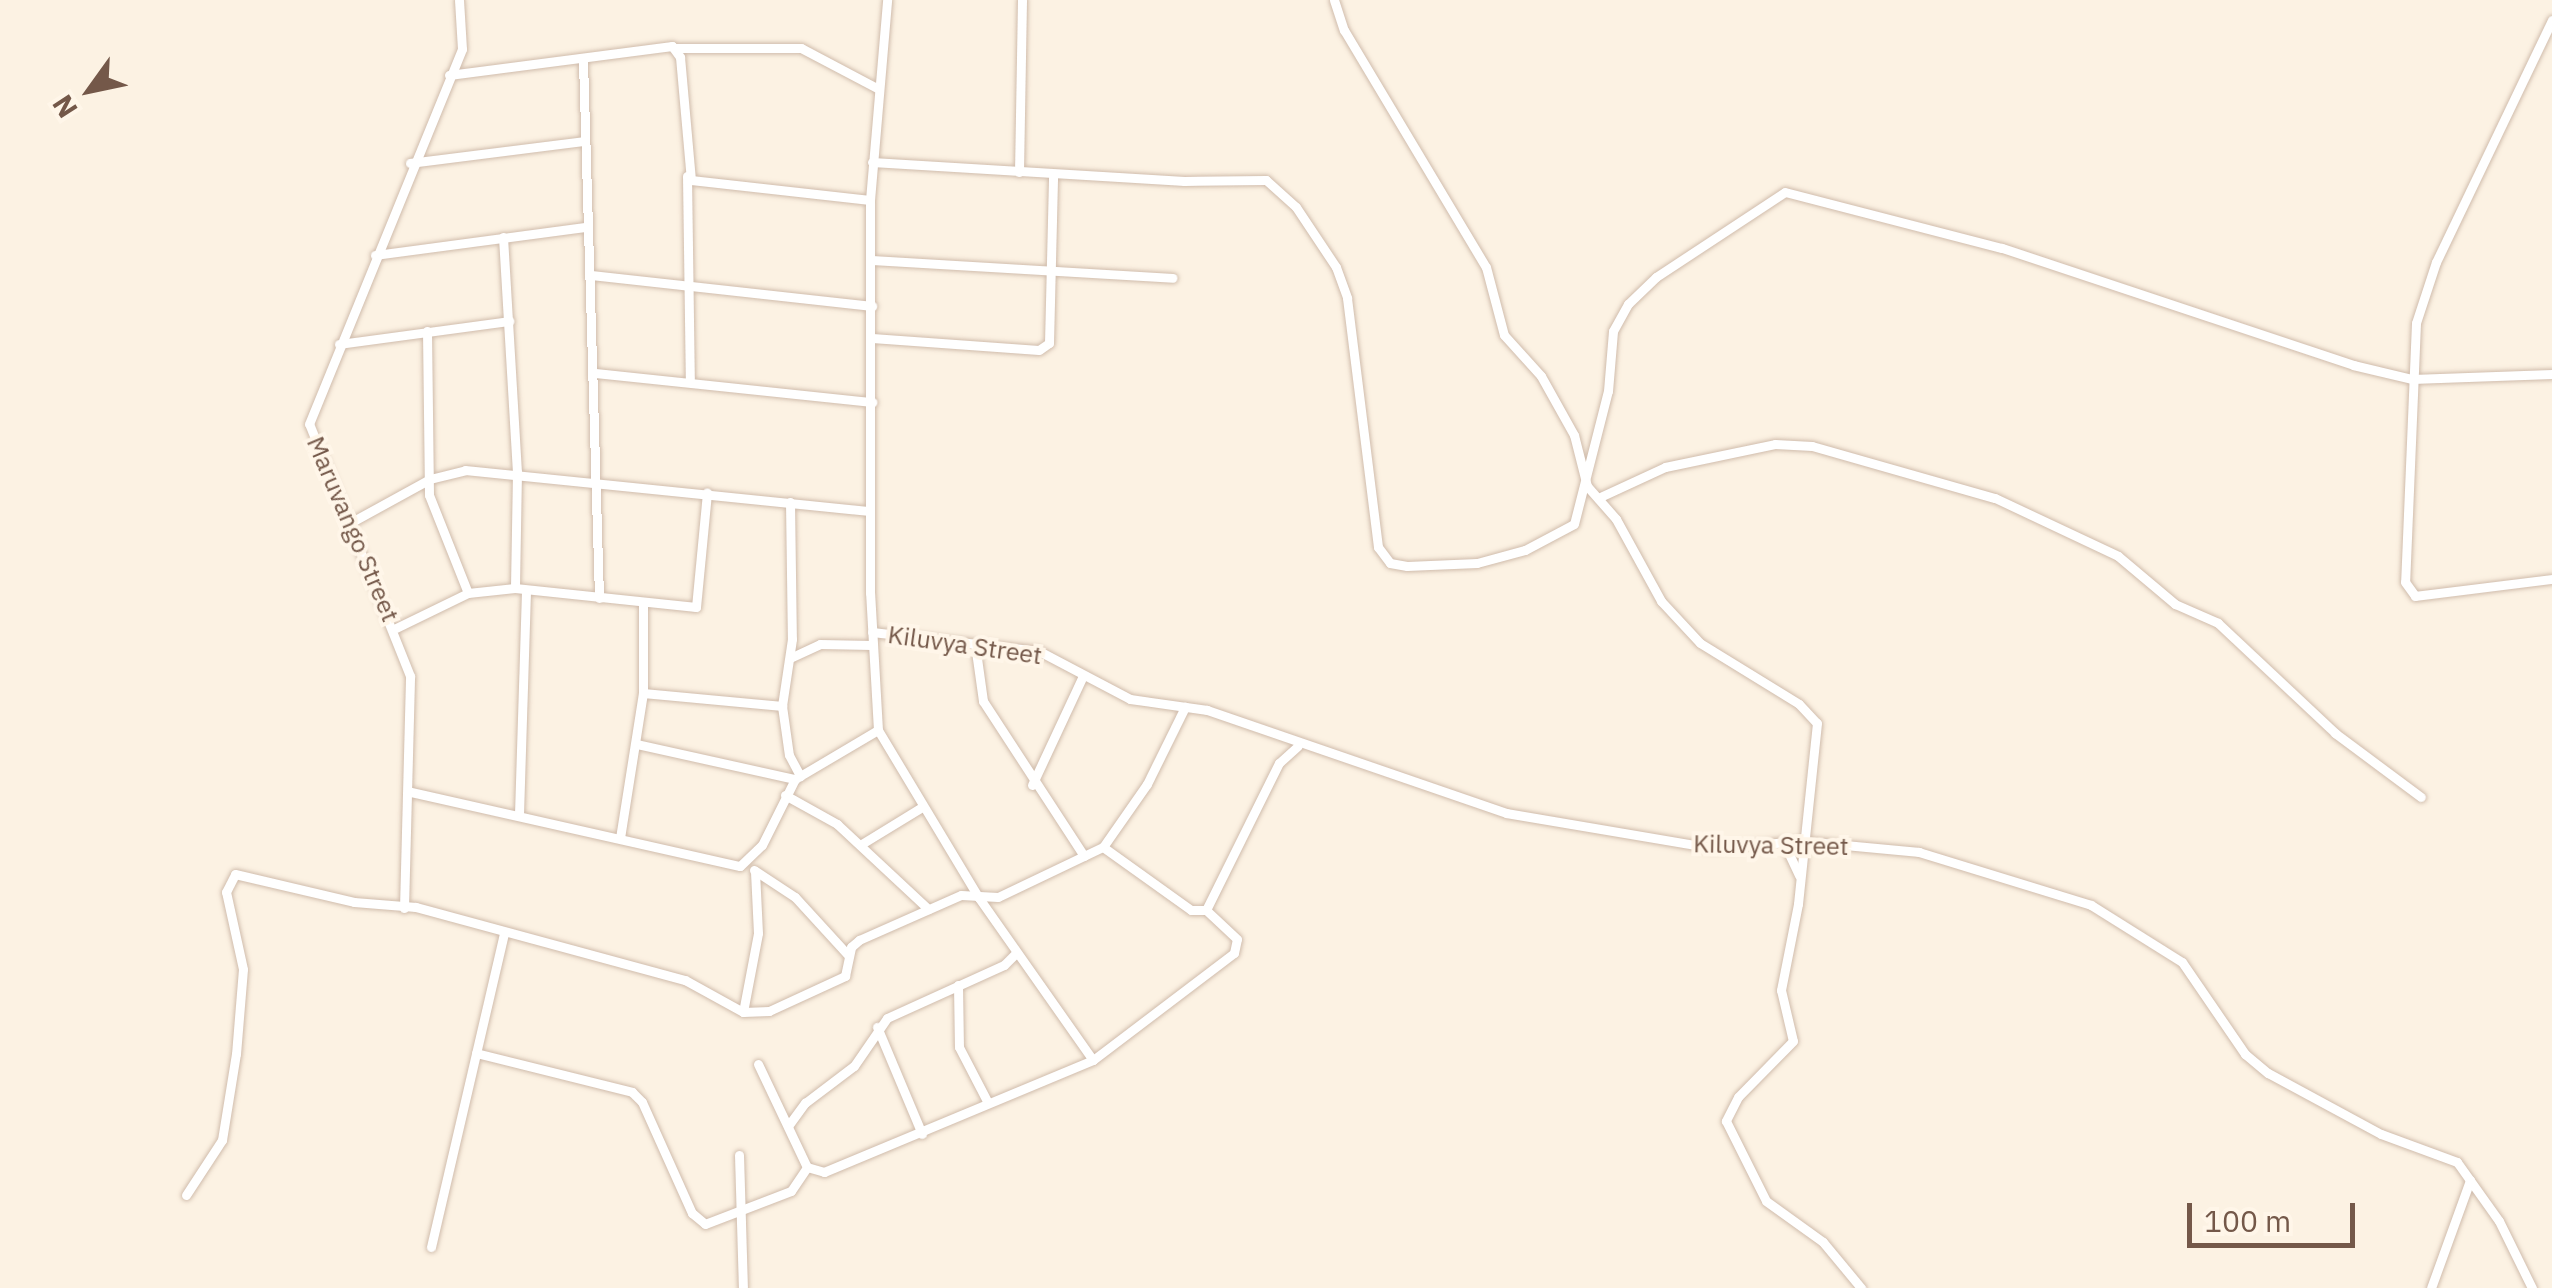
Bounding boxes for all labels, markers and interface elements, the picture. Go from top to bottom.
north arrow [40,40,140,140]
text: N [43,88,85,125]
street label: Maruvango Street [300,432,406,626]
street label: Kiluvya Street [886,619,1044,671]
street label: Kiluvya Street [1693,829,1849,861]
scale bar [2192,1183,2360,1245]
text: 100 m [2204,1201,2291,1240]

